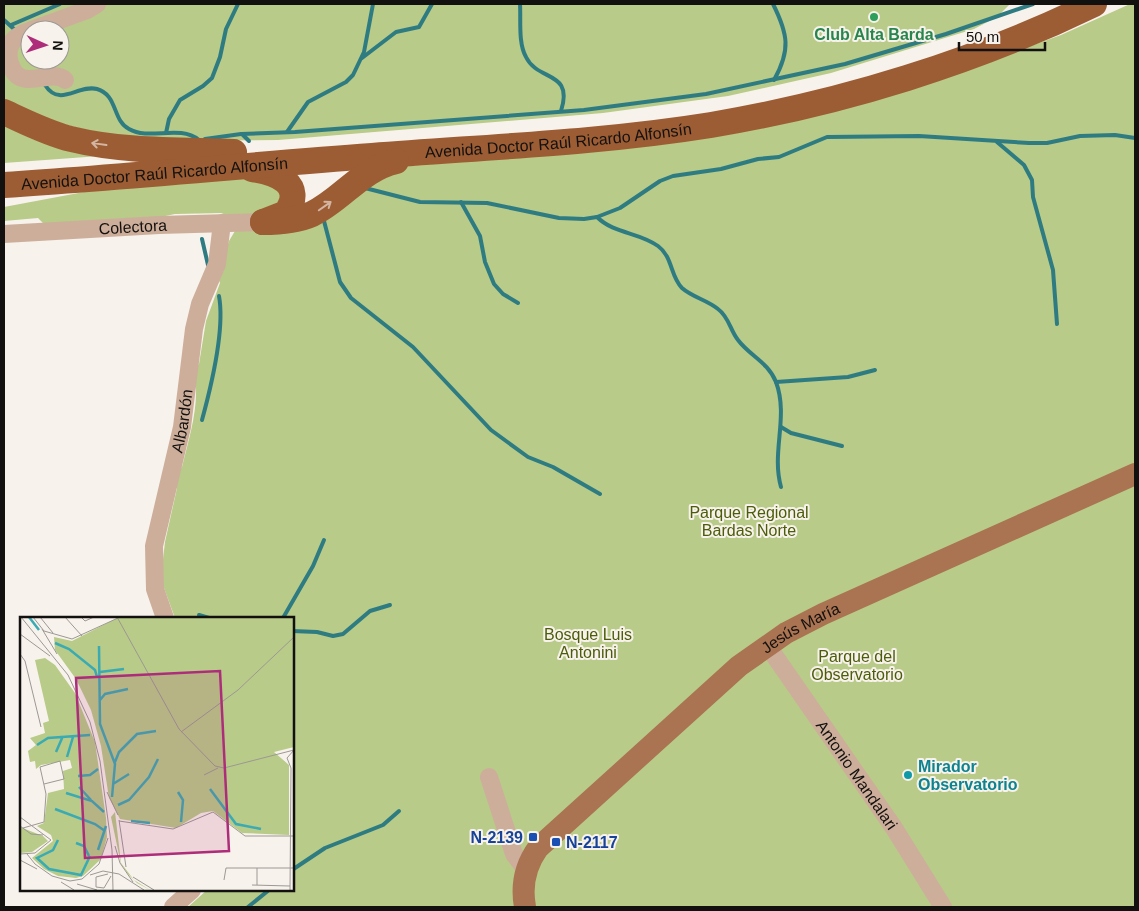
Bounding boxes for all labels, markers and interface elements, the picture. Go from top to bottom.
marker: Club Alta Barda [868,11,880,23]
north arrow [20,20,70,70]
scale bar [959,20,1045,52]
place label: Club Alta Barda [814,26,934,43]
text: 50 m [966,28,999,45]
text: N [50,40,66,51]
street label: Avenida Doctor Raúl Ricardo Alfonsín [424,120,693,161]
one-way arrow [92,139,108,149]
street label: Avenida Doctor Raúl Ricardo Alfonsín [21,155,289,193]
one-way arrow [318,201,332,211]
street label: Colectora [98,217,167,237]
street label: Albardón [168,388,196,454]
park label: Parque Regional Bardas Norte [689,504,809,539]
street label: Jesús María [758,600,842,657]
inset map [20,617,294,891]
park label: Bosque Luis Antonini [544,626,632,661]
park label: Parque del Observatorio [811,648,903,683]
street label: Antonio Mandalari [813,717,900,833]
place label: Mirador Observatorio [918,758,1018,793]
marker: Mirador Observatorio [902,769,914,781]
place label: N-2139 [471,829,523,846]
marker: N-2139 [527,831,539,843]
place label: N-2117 [566,834,618,851]
marker: N-2117 [550,836,562,848]

